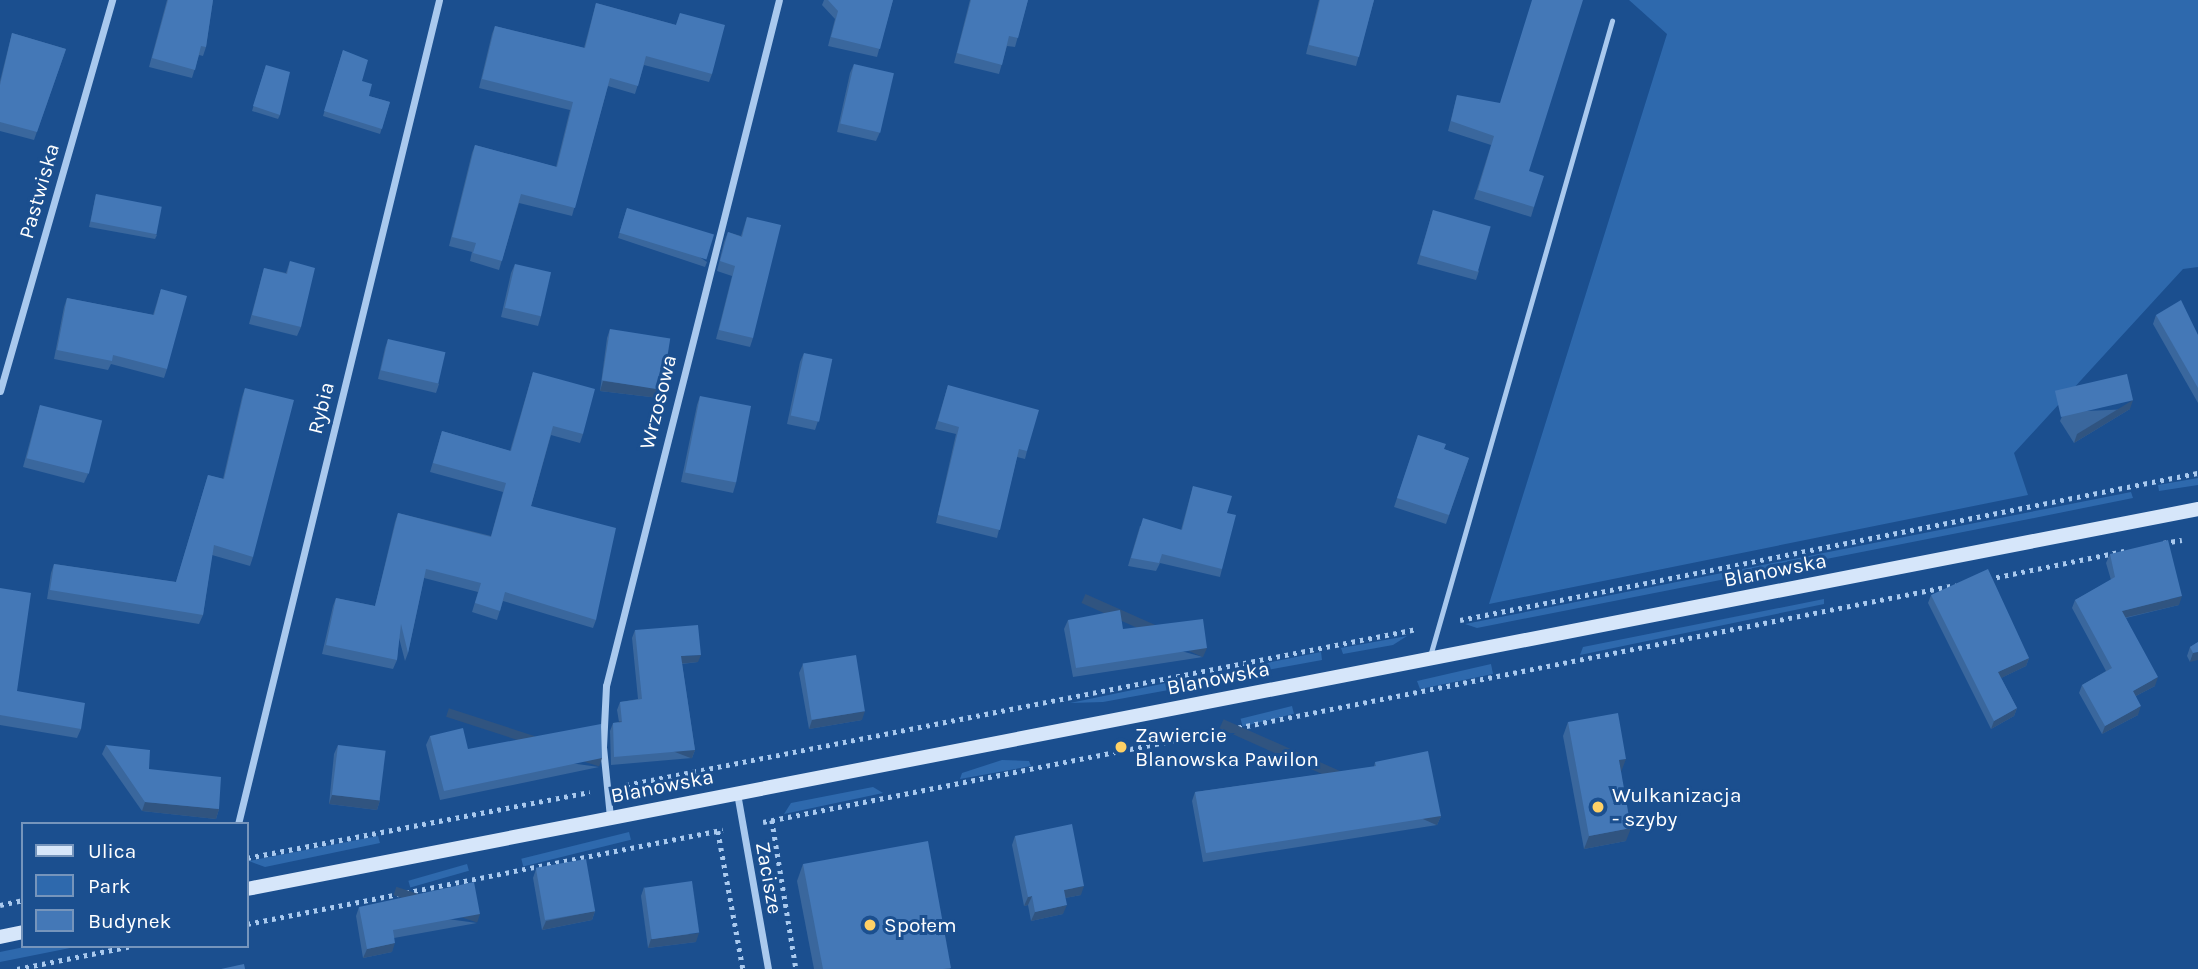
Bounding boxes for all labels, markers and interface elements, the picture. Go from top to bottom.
street label: Pastwiska [13,140,65,242]
street label: Wrzosowa [634,352,682,452]
street label: Rybia [302,379,340,437]
street label: Blanowska [1721,548,1829,592]
street label: Blanowska [1164,656,1272,700]
place label: Zawiercie Blanowska Pawilon [1135,722,1319,772]
marker: Zawiercie Blanowska Pawilon [1113,739,1129,755]
street label: Blanowska [608,764,716,808]
place label: Wulkanizacja - szyby [1612,782,1742,832]
marker: Wulkanizacja - szyby [1590,799,1606,815]
legend [21,822,248,948]
text: Ulica [88,839,136,863]
street label: Zacisze [750,840,788,916]
text: Park [88,874,131,898]
text: Budynek [88,909,171,933]
place label: Społem [884,912,957,938]
marker: Społem [862,917,878,933]

